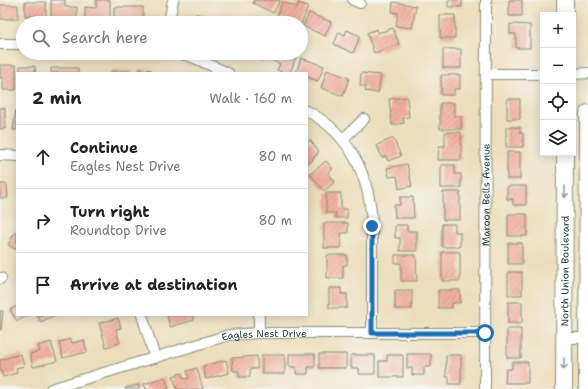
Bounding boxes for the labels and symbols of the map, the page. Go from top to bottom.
street label: Maroon Bells Avenue [479,143,493,246]
one-way arrow [561,185,569,198]
street label: North Union Boulevard [558,215,572,326]
route end [363,217,381,235]
route start [476,324,494,342]
street label: Eagles Nest Drive [220,327,307,344]
one-way arrow [560,357,568,370]

